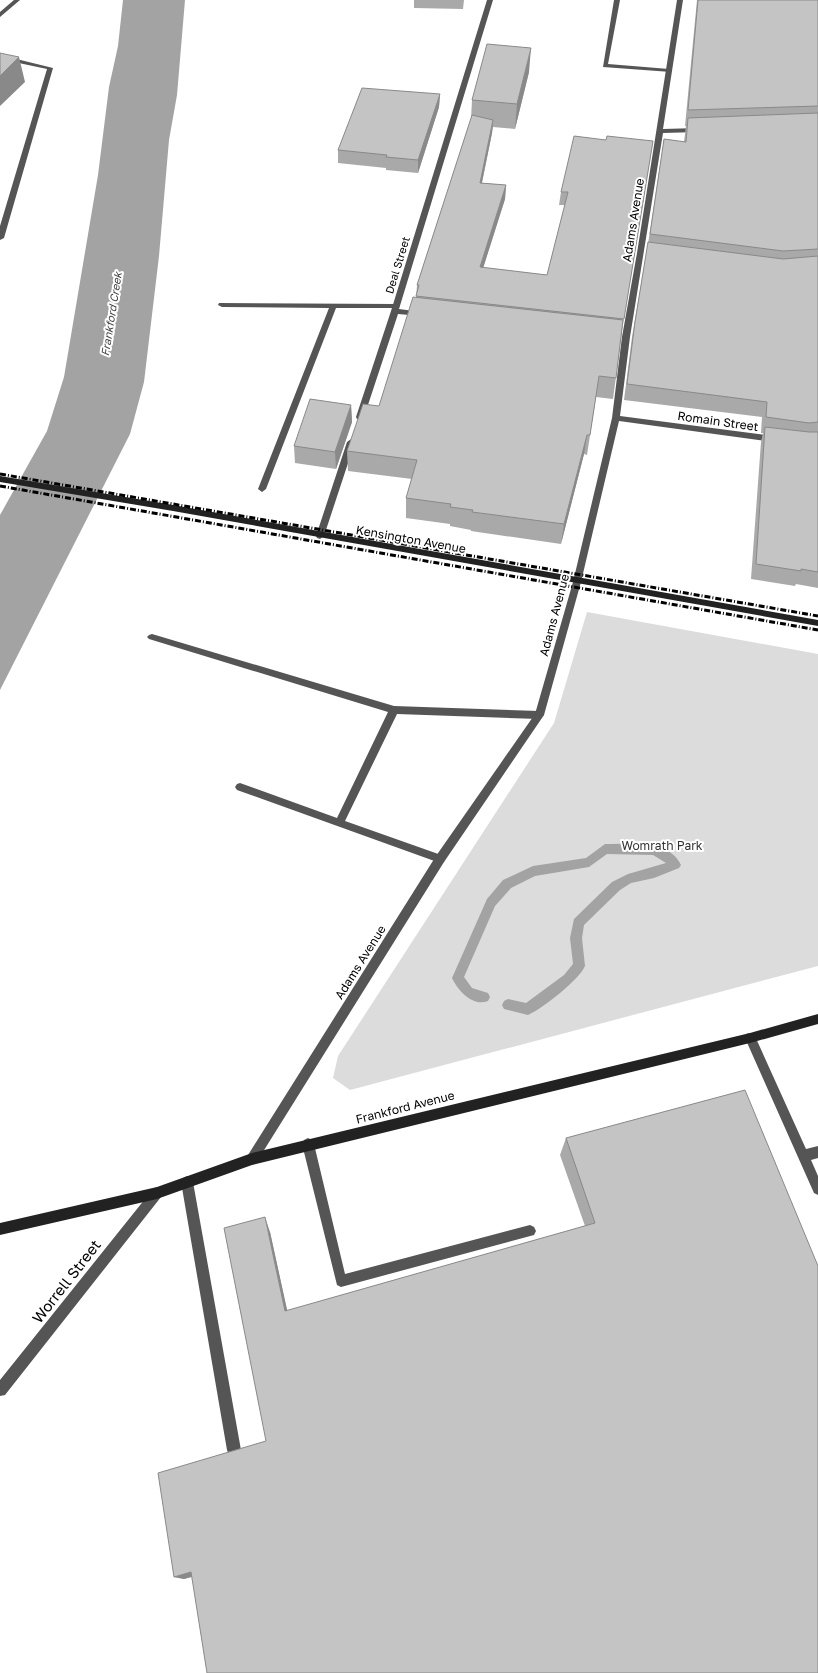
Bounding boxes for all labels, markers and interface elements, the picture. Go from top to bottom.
street label: Adams Avenue [619,177,647,263]
street label: Deal Street [382,235,412,295]
water label: Frankford Creek [98,269,124,357]
street label: Romain Street [676,408,760,434]
street label: Kensington Avenue [355,522,467,556]
street label: Adams Avenue [536,572,572,658]
park label: Womrath Park [621,838,703,853]
street label: Adams Avenue [331,922,389,1002]
street label: Frankford Avenue [354,1087,456,1127]
street label: Worrell Street [28,1236,104,1326]

